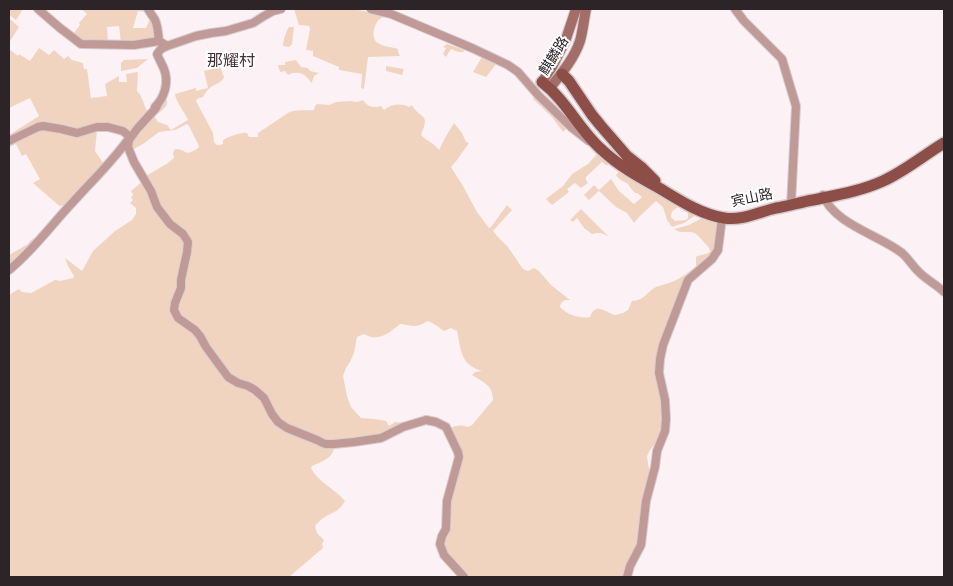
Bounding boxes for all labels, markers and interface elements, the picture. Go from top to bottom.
street label: 麒麟路 [536,34,572,78]
district label: 那耀村 [207,51,255,71]
street label: 宾山路 [730,185,774,211]

